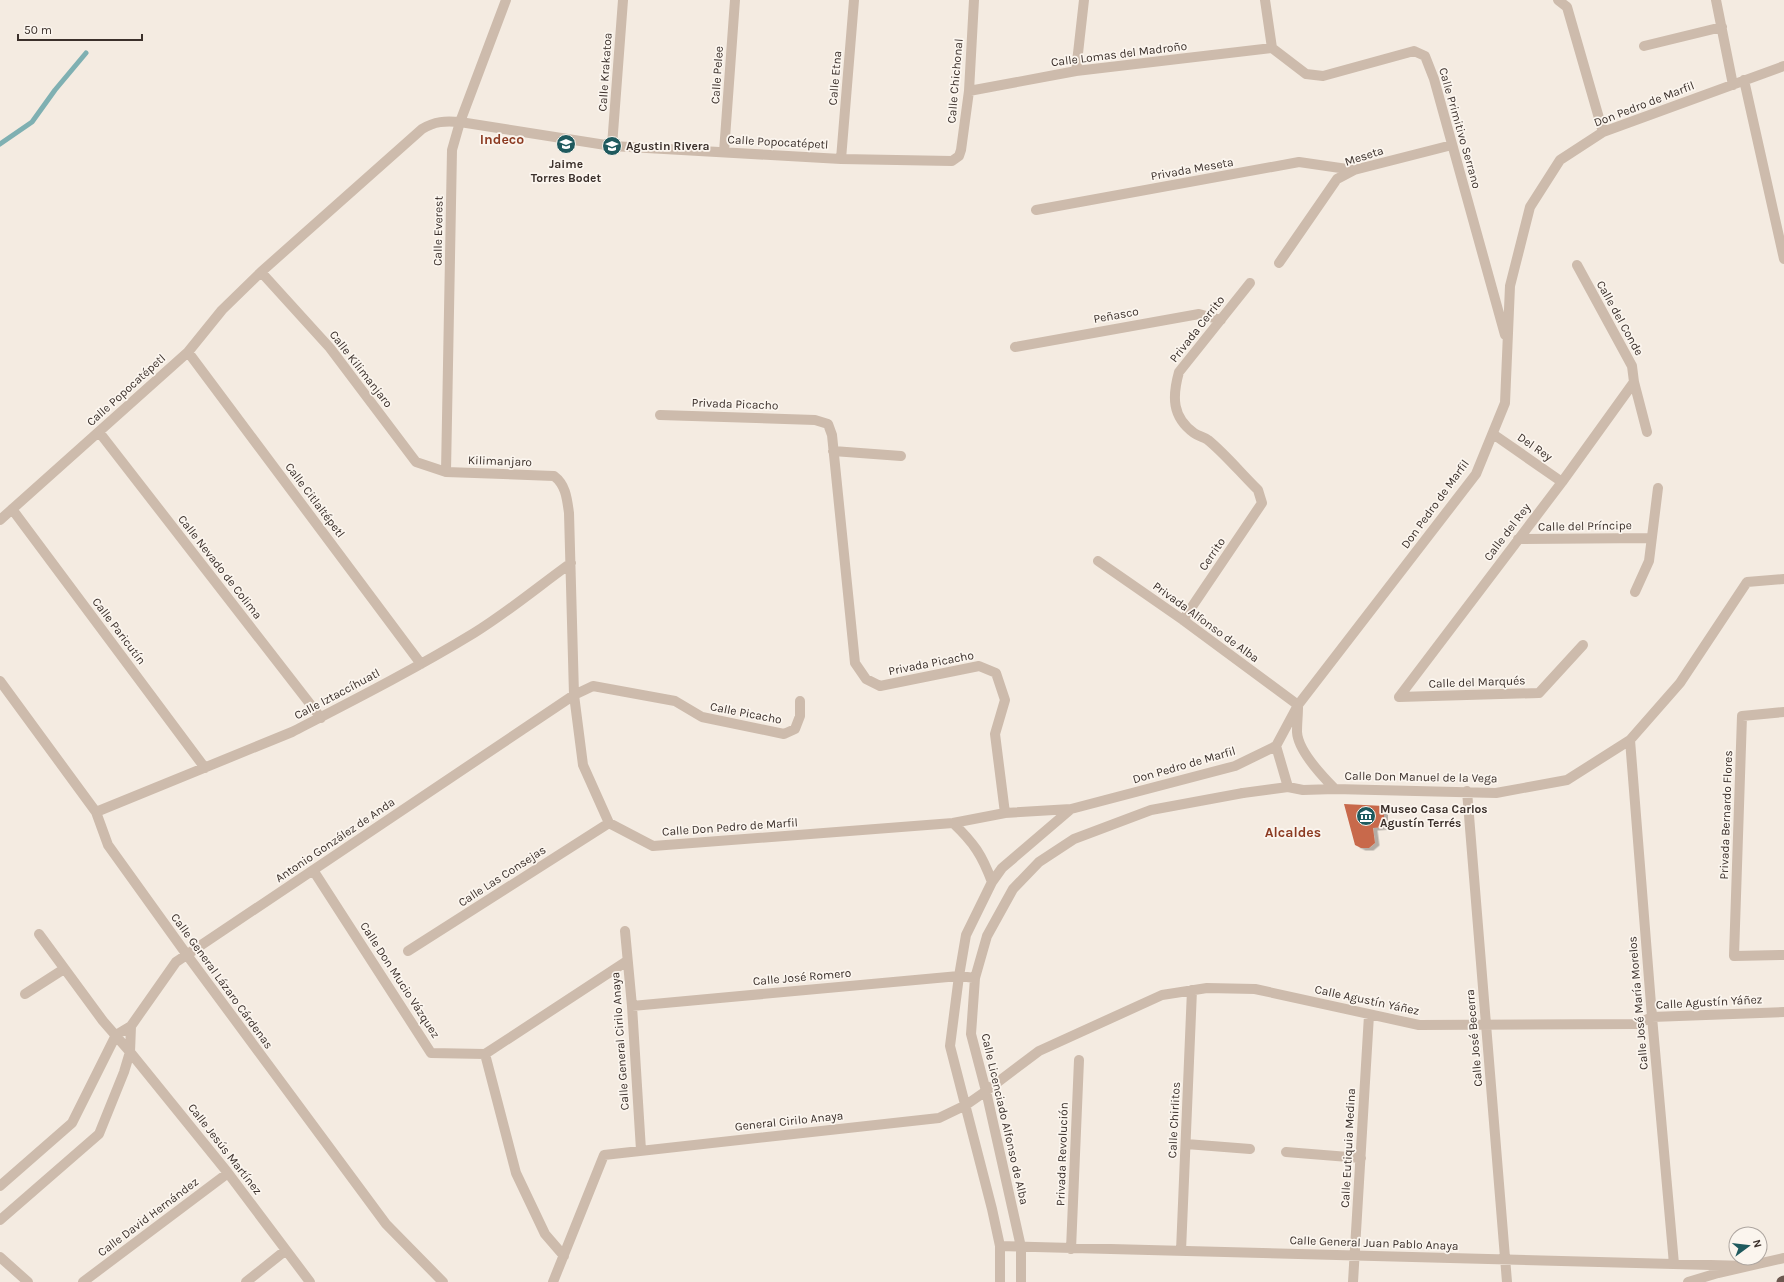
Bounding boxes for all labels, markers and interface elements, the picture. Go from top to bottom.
scale bar [18,16,142,42]
text: 50 m [24,23,52,37]
street label: Calle Krakatoa [595,32,615,112]
street label: Calle Chichonal [944,38,966,124]
street label: Calle Lomas del Madroño [1050,39,1188,69]
street label: Calle Pelee [708,45,726,105]
street label: Calle Etna [826,50,844,106]
street label: Calle Primitivo Serrano [1436,66,1484,190]
street label: Don Pedro de Marfil [1592,78,1696,130]
district label: Indeco [480,131,524,148]
street label: Calle Popocatépetl [727,132,829,152]
school or university icon: Jaime Torres Bodet [555,133,577,155]
school or university icon: Agustin Rivera [601,135,623,157]
place label: Agustin Rivera [626,139,710,153]
street label: Meseta [1343,143,1385,169]
street label: Privada Meseta [1150,155,1234,183]
place label: Jaime Torres Bodet [531,157,601,185]
street label: Calle Everest [430,195,446,266]
street label: Calle del Conde [1594,278,1646,358]
street label: Privada Cerrito [1167,293,1227,365]
street label: Peñasco [1092,304,1140,326]
street label: Calle Kilimanjaro [327,328,395,410]
street label: Calle Popocatépetl [84,351,168,429]
street label: Privada Picacho [691,395,779,413]
street label: Del Rey [1515,430,1555,464]
street label: Kilimanjaro [468,453,532,469]
street label: Don Pedro de Marfil [1398,457,1472,551]
street label: Calle Citlaltépetl [282,460,348,540]
street label: Calle del Rey [1481,500,1533,563]
street label: Calle Nevado de Colima [175,512,265,622]
street label: Calle del Príncipe [1538,518,1632,534]
street label: Cerrito [1196,535,1228,573]
street label: Privada Alfonso de Alba [1150,579,1262,665]
street label: Calle Paricutín [89,595,149,667]
street label: Privada Picacho [887,648,975,678]
street label: Calle Iztaccíhuatl [292,666,382,722]
street label: Calle del Marqués [1428,673,1526,691]
street label: Calle Picacho [709,699,783,727]
street label: Don Pedro de Marfil [1131,744,1237,786]
street label: Privada Bernardo Flores [1717,750,1735,880]
street label: Calle Don Manuel de la Vega [1345,769,1497,785]
street label: Antonio González de Anda [273,795,397,885]
place label: Museo Casa Carlos Agustín Terrés [1380,802,1488,830]
museum icon: Museo Casa Carlos Agustín Terrés [1355,805,1377,827]
street label: Calle Don Pedro de Marfil [662,815,798,839]
district label: Alcaldes [1265,824,1321,841]
street label: Calle Las Consejas [456,843,548,909]
street label: Calle General Lázaro Cárdenas [168,910,276,1052]
street label: Calle Don Mucio Vázquez [357,919,443,1041]
street label: Calle José María Morelos [1625,936,1651,1070]
street label: Calle José Romero [752,966,852,988]
street label: Calle General Cirilo Anaya [608,971,632,1111]
street label: Calle Agustín Yáñez [1313,982,1421,1018]
street label: Calle José Becerra [1463,989,1485,1087]
street label: Calle Agustín Yáñez [1655,992,1763,1012]
street label: Calle Licenciado Alfonso de Alba [978,1032,1032,1206]
street label: Calle Chirlitos [1165,1081,1183,1159]
street label: Calle Eutiquia Medina [1338,1088,1358,1208]
street label: Calle Jesús Martínez [185,1101,265,1198]
street label: Privada Revolución [1053,1102,1071,1206]
street label: General Cirilo Anaya [734,1108,844,1134]
street label: Calle David Hernández [95,1174,201,1259]
north arrow [1728,1226,1768,1266]
street label: Calle General Juan Pablo Anaya [1289,1233,1459,1253]
text: N [1750,1238,1764,1249]

